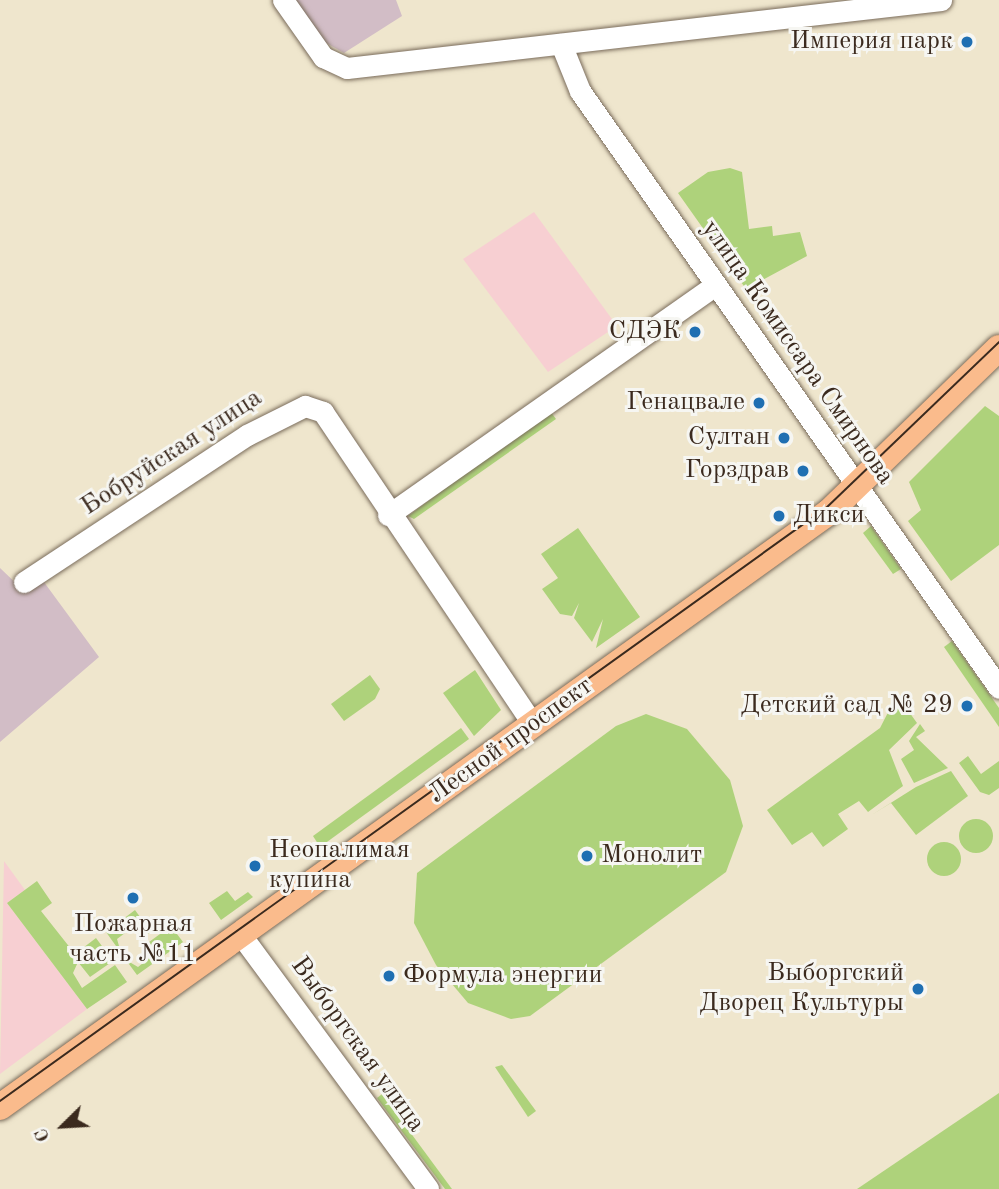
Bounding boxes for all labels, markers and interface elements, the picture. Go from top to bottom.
place label: Империя парк [790,26,953,58]
marker: Империя парк [959,34,975,50]
street label: улица Комиссара Смирнова [694,215,900,491]
place label: СДЭК [609,316,681,348]
marker: СДЭК [687,324,703,340]
street label: Бобруйская улица [76,383,268,523]
place label: Генацвале [626,387,745,419]
marker: Генацвале [751,395,767,411]
place label: Султан [688,422,770,454]
marker: Султан [776,430,792,446]
place label: Горздрав [685,455,789,487]
marker: Горздрав [795,463,811,479]
place label: Дикси [793,500,865,532]
marker: Дикси [771,508,787,524]
street label: Лесной проспект [423,671,599,811]
place label: Детский сад № 29 [740,690,953,722]
marker: Детский сад № 29 [959,698,975,714]
place label: Неопалимая купина [269,835,410,896]
place label: Монолит [601,840,702,872]
marker: Монолит [579,848,595,864]
marker: Неопалимая купина [247,858,263,874]
marker: Пожарная часть №11 [125,890,141,906]
place label: Пожарная часть №11 [70,909,196,970]
street label: Выборгская улица [283,951,431,1139]
place label: Выборгский Дворец Культуры [699,958,904,1020]
place label: Формула энергии [403,960,602,992]
marker: Формула энергии [381,968,397,984]
marker: Выборгский Дворец Культуры [910,981,926,997]
north arrow [28,1091,98,1161]
text: С [32,1125,55,1144]

